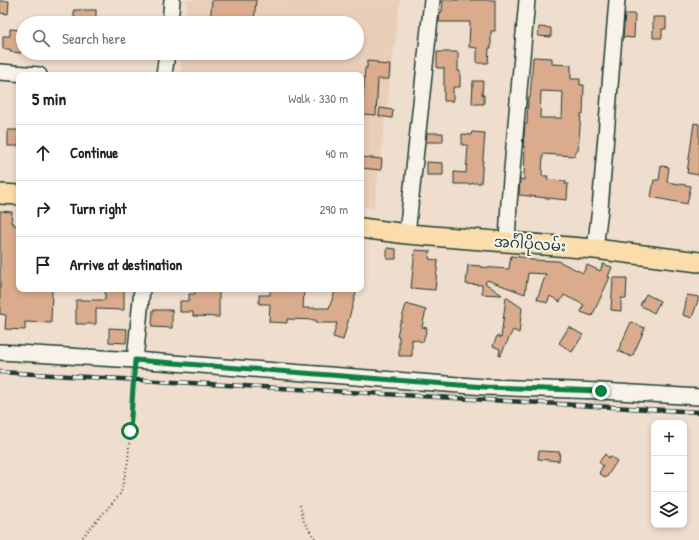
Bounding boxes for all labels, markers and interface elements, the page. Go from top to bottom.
search box [16,16,364,60]
icon: search [30,27,52,49]
text: Search here [62,28,126,49]
text: 5 min [32,87,66,110]
text: Walk · 330 m [288,89,348,107]
icon: ahead [32,142,54,164]
text: Continue [70,142,118,163]
text: 40 m [325,144,348,162]
icon: right [32,198,54,220]
text: Turn right [70,198,126,219]
text: 290 m [319,200,348,218]
street label: အင်္ဂါပိုလမ်း [493,231,567,258]
icon: arrive [32,254,54,276]
text: Arrive at destination [70,254,182,275]
route end [592,382,610,400]
map controls [651,420,687,528]
button: + [651,420,687,456]
route start [121,422,139,440]
button: − [651,456,687,492]
button: layers [651,492,687,528]

